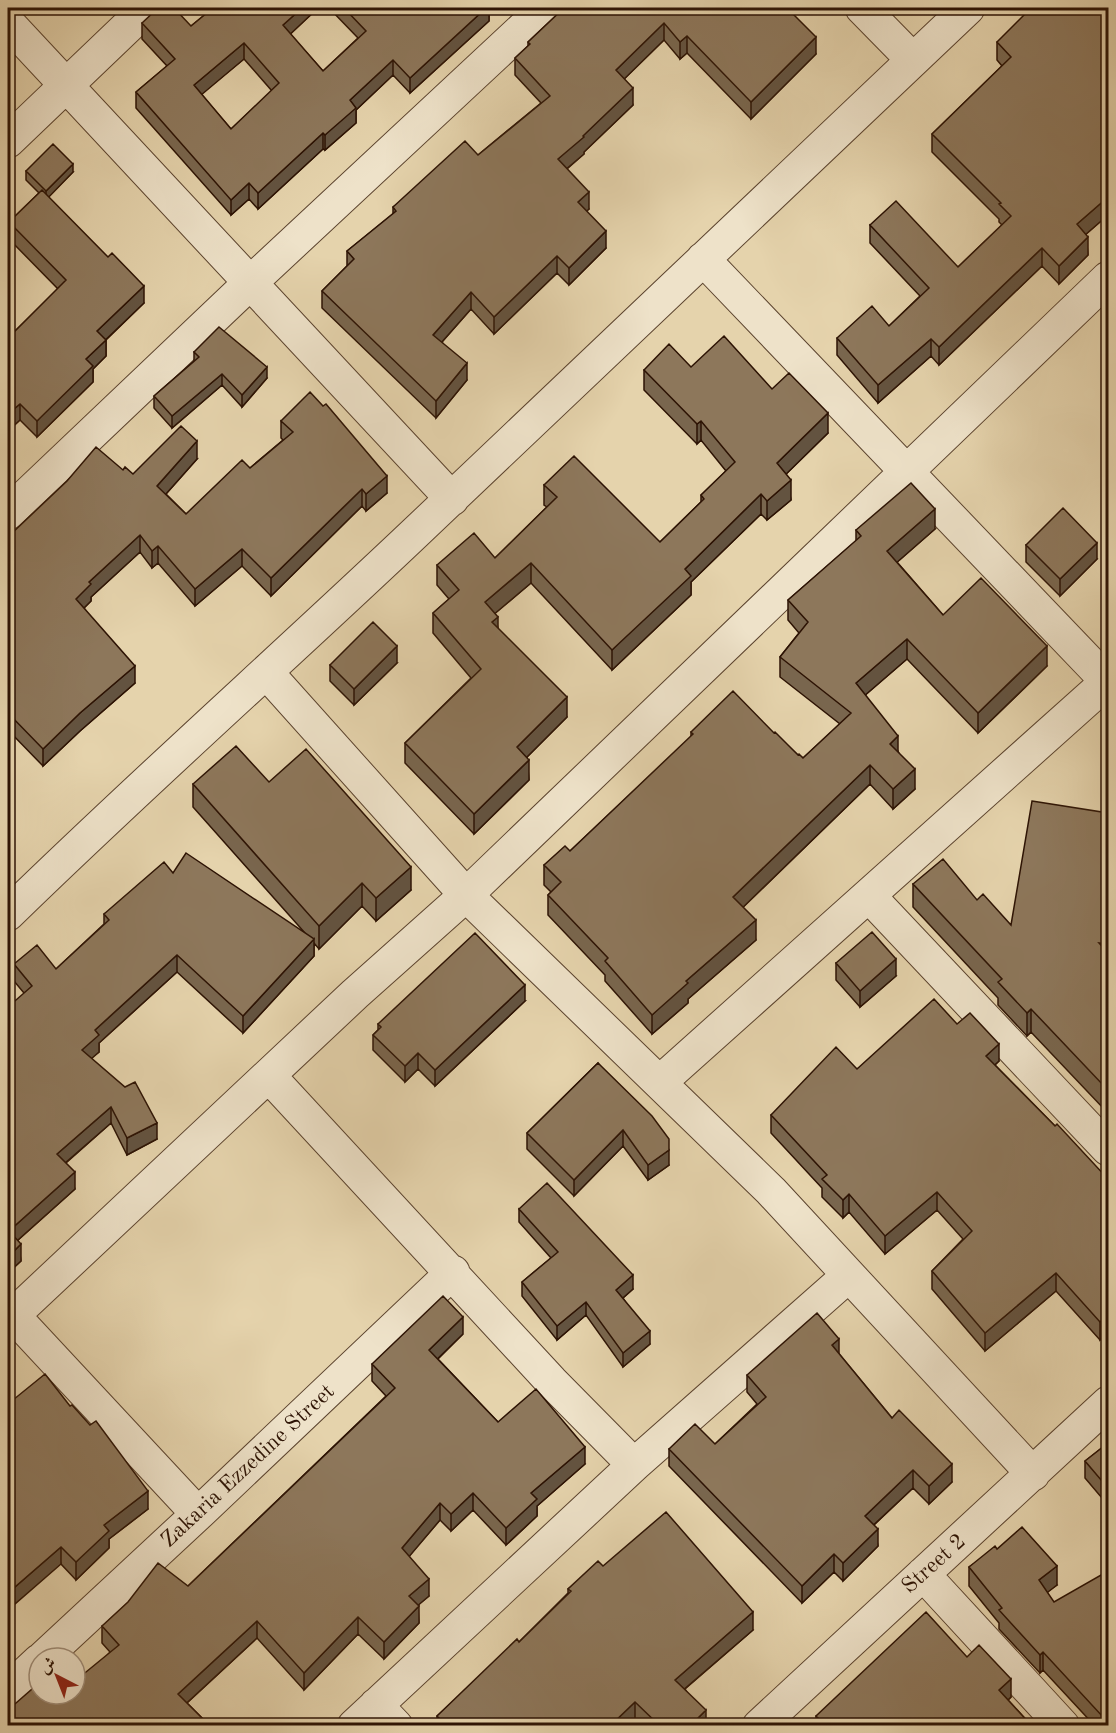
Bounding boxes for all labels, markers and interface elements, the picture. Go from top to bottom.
street label: Zakaria Ezzedine Street [157,1380,339,1552]
street label: Street 2 [898,1530,970,1598]
north arrow [27,1646,87,1706]
text: ش [37,1655,60,1678]

